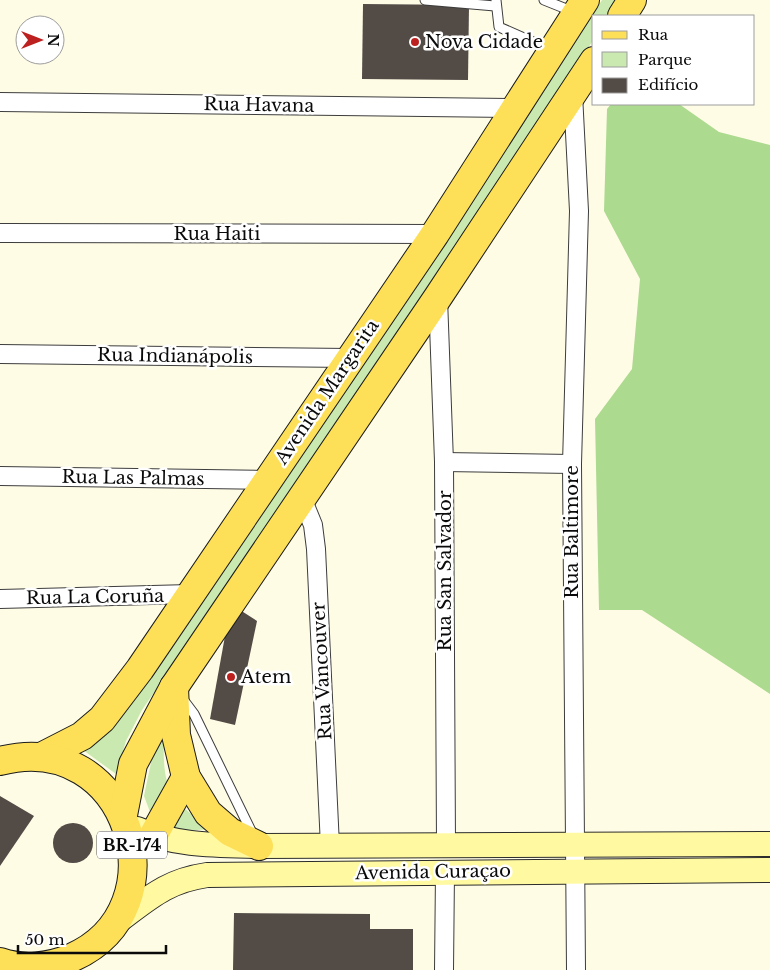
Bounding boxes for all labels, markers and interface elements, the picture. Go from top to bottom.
north arrow [15,15,65,65]
legend [592,15,755,105]
text: Rua [638,25,669,44]
place label: Nova Cidade [425,31,543,53]
text: N [44,33,62,47]
marker: Nova Cidade [409,36,421,48]
text: Parque [638,50,692,69]
text: Edifício [638,75,699,94]
street label: Rua Havana [204,93,315,117]
street label: Rua Haiti [174,223,260,245]
street label: Avenida Margarita [270,315,384,469]
street label: Rua Indianápolis [97,344,253,368]
street label: Rua Baltimore [561,465,583,599]
street label: Rua Las Palmas [61,466,205,490]
street label: Rua San Salvador [434,490,456,651]
street label: Rua La Coruña [26,585,164,609]
street label: Rua Vancouver [307,601,337,741]
place label: Atem [240,666,291,688]
marker: Atem [225,671,237,683]
road number: BR-174 [97,832,167,858]
street label: Avenida Curaçao [354,860,511,884]
scale bar [18,922,165,954]
text: 50 m [25,930,65,949]

